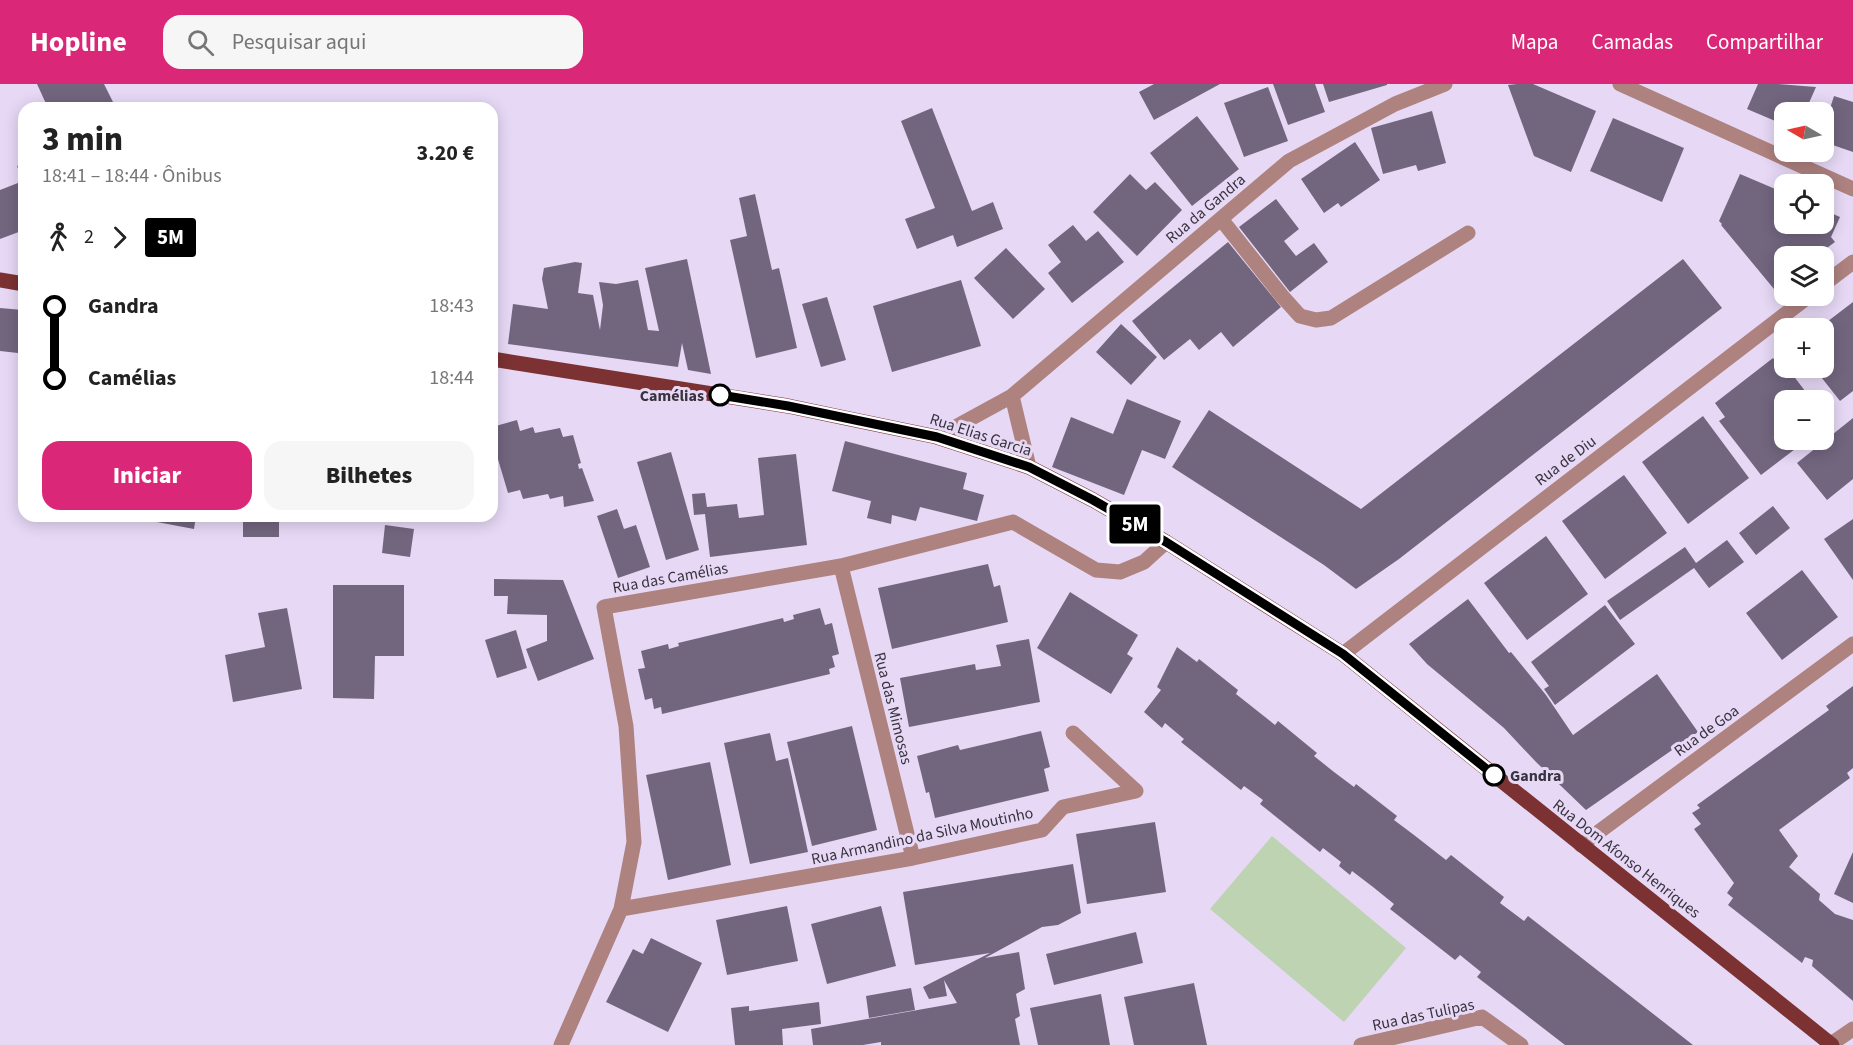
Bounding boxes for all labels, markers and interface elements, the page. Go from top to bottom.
search box [163,15,583,69]
text: Hopline [30,22,127,62]
icon: search [184,26,217,59]
text: Pesquisar aqui [232,26,366,58]
text: Mapa [1511,27,1558,57]
text: Camadas [1591,27,1673,57]
text: Compartilhar [1706,27,1823,57]
north arrow [1774,102,1834,162]
map controls [1774,102,1834,450]
text: 3 min [42,116,123,163]
text: 3.20 € [417,137,474,169]
text: 18:41 – 18:44 · Ônibus [42,162,222,190]
street label: Rua da Gandra [1161,169,1250,249]
button: locate [1774,174,1834,234]
icon: walk [42,221,75,254]
icon: forward [103,221,136,254]
text: 5M [157,222,184,252]
text: 2 [84,223,94,251]
button: layers [1774,246,1834,306]
text: Gandra [88,290,159,322]
text: 18:43 [429,292,474,320]
button: + [1774,318,1834,378]
text: Camélias [88,362,176,394]
text: 18:44 [429,364,474,392]
marker: Camélias [709,384,731,406]
place label: Camélias [640,385,704,407]
button: − [1774,390,1834,450]
street label: Rua Elias Garcia [927,408,1035,462]
street label: Rua de Diu [1530,430,1601,491]
button: Iniciar [42,441,252,510]
button: Bilhetes [264,441,474,510]
line badge: 5M [1108,504,1162,544]
text: 5M [1121,509,1149,539]
street label: Rua das Camélias [611,557,730,599]
street label: Rua das Mimosas [868,650,918,767]
street label: Rua de Goa [1670,700,1744,762]
marker: Gandra [1483,764,1505,786]
place label: Gandra [1510,765,1561,787]
street label: Rua Dom Afonso Henriques [1548,794,1705,924]
street label: Rua Armandino da Silva Moutinho [809,802,1035,870]
street label: Rua das Tulipas [1370,993,1477,1037]

